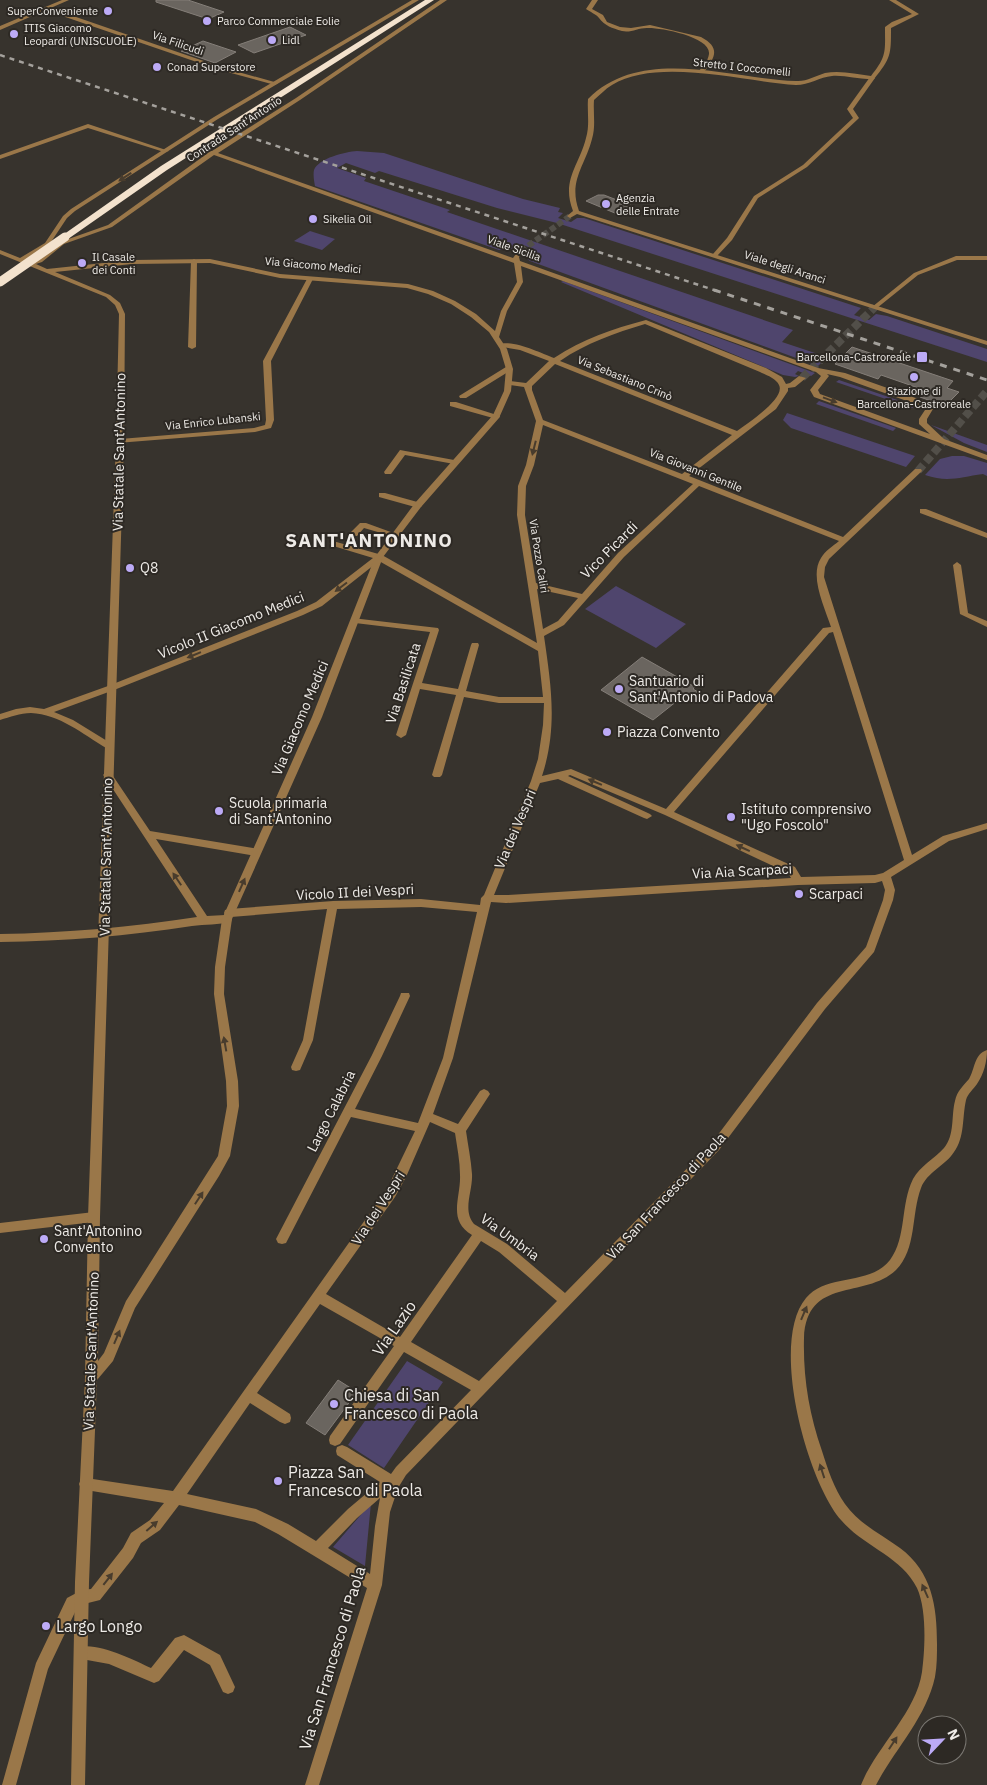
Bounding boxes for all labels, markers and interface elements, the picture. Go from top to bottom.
place label: SuperConveniente [7,4,98,18]
marker: SuperConveniente [102,5,114,17]
place label: Parco Commerciale Eolie [217,14,340,28]
marker: Parco Commerciale Eolie [201,15,213,27]
place label: ITIS Giacomo Leopardi (UNISCUOLE) [24,21,137,48]
marker: ITIS Giacomo Leopardi (UNISCUOLE) [8,28,20,40]
street label: Via Filicudi [150,28,206,58]
place label: Lidl [282,33,300,47]
marker: Lidl [266,34,278,46]
street label: Stretto I Coccomelli [693,55,791,79]
place label: Conad Superstore [167,60,255,74]
marker: Conad Superstore [151,61,163,73]
street label: Contrada Sant'Antonio [184,93,284,165]
one-way arrow [118,172,131,182]
place label: Agenzia delle Entrate [616,191,679,218]
marker: Agenzia delle Entrate [600,198,612,210]
place label: Sikelia Oil [323,212,372,226]
marker: Sikelia Oil [307,213,319,225]
street label: Viale Sicilia [485,232,543,264]
street label: Viale degli Aranci [742,247,828,287]
place label: Il Casale dei Conti [92,250,136,277]
street label: Via Giacomo Medici [264,254,362,276]
marker: Il Casale dei Conti [76,257,88,269]
place label: Barcellona-Castroreale [797,350,911,364]
marker: Barcellona-Castroreale [915,350,929,364]
street label: Via Sebastiano Crinò [575,353,675,403]
marker: Stazione di Barcellona-Castroreale [908,371,920,383]
street label: Via Statale Sant'Antonino [109,372,129,531]
place label: Stazione di Barcellona-Castroreale [857,384,971,411]
one-way arrow [823,396,838,404]
street label: Via Enrico Lubanski [165,409,261,433]
one-way arrow [530,440,538,455]
street label: Via Giovanni Gentile [647,445,745,495]
street label: Via Pozzo Caliri [526,518,552,594]
street label: Vico Picardi [577,518,641,582]
district label: SANT'ANTONINO [285,528,453,552]
place label: Q8 [140,559,158,577]
marker: Q8 [124,562,136,574]
one-way arrow [334,582,348,592]
street label: Vicolo II Giacomo Medici [155,587,307,663]
street label: Via Basilicata [381,640,425,726]
one-way arrow [186,651,201,659]
street label: Via Giacomo Medici [268,658,332,778]
place label: Santuario di Sant'Antonio di Padova [629,672,774,706]
marker: Santuario di Sant'Antonio di Padova [613,683,625,695]
place label: Piazza Convento [617,723,720,741]
marker: Piazza Convento [601,726,613,738]
street label: Via Statale Sant'Antonino [96,777,116,936]
one-way arrow [588,777,602,785]
street label: Via dei Vespri [490,786,540,872]
place label: Scuola primaria di Sant'Antonino [229,794,332,828]
place label: Istituto comprensivo "Ugo Foscolo" [741,800,872,834]
marker: Scuola primaria di Sant'Antonino [213,805,225,817]
marker: Istituto comprensivo "Ugo Foscolo" [725,811,737,823]
one-way arrow [736,844,750,852]
street label: Via Aia Scarpaci [692,859,792,883]
one-way arrow [172,872,182,885]
one-way arrow [238,878,246,892]
street label: Vicolo II dei Vespri [295,880,415,904]
place label: Scarpaci [809,885,863,903]
marker: Scarpaci [793,888,805,900]
one-way arrow [220,1035,228,1051]
street label: Largo Calabria [303,1067,360,1155]
street label: Via San Francesco di Paola [602,1128,730,1263]
street label: Via dei Vespri [347,1168,409,1248]
one-way arrow [195,1191,204,1204]
street label: Via Umbria [477,1210,544,1265]
place label: Sant'Antonino Convento [54,1222,142,1256]
marker: Sant'Antonino Convento [38,1233,50,1245]
street label: Via Statale Sant'Antonino [79,1271,103,1431]
street label: Via Lazio [368,1296,420,1360]
one-way arrow [801,1306,809,1320]
one-way arrow [113,1330,121,1344]
place label: Chiesa di San Francesco di Paola [344,1385,479,1423]
marker: Chiesa di San Francesco di Paola [328,1398,340,1410]
place label: Piazza San Francesco di Paola [288,1462,423,1500]
one-way arrow [817,1463,825,1478]
marker: Piazza San Francesco di Paola [272,1475,284,1487]
one-way arrow [145,1520,158,1531]
street label: Via San Francesco di Paola [295,1563,370,1752]
one-way arrow [102,1573,113,1586]
one-way arrow [921,1584,929,1598]
place label: Largo Longo [56,1616,142,1636]
marker: Largo Longo [40,1620,52,1632]
north arrow [917,1715,967,1765]
text: N [943,1726,964,1743]
one-way arrow [888,1737,898,1750]

